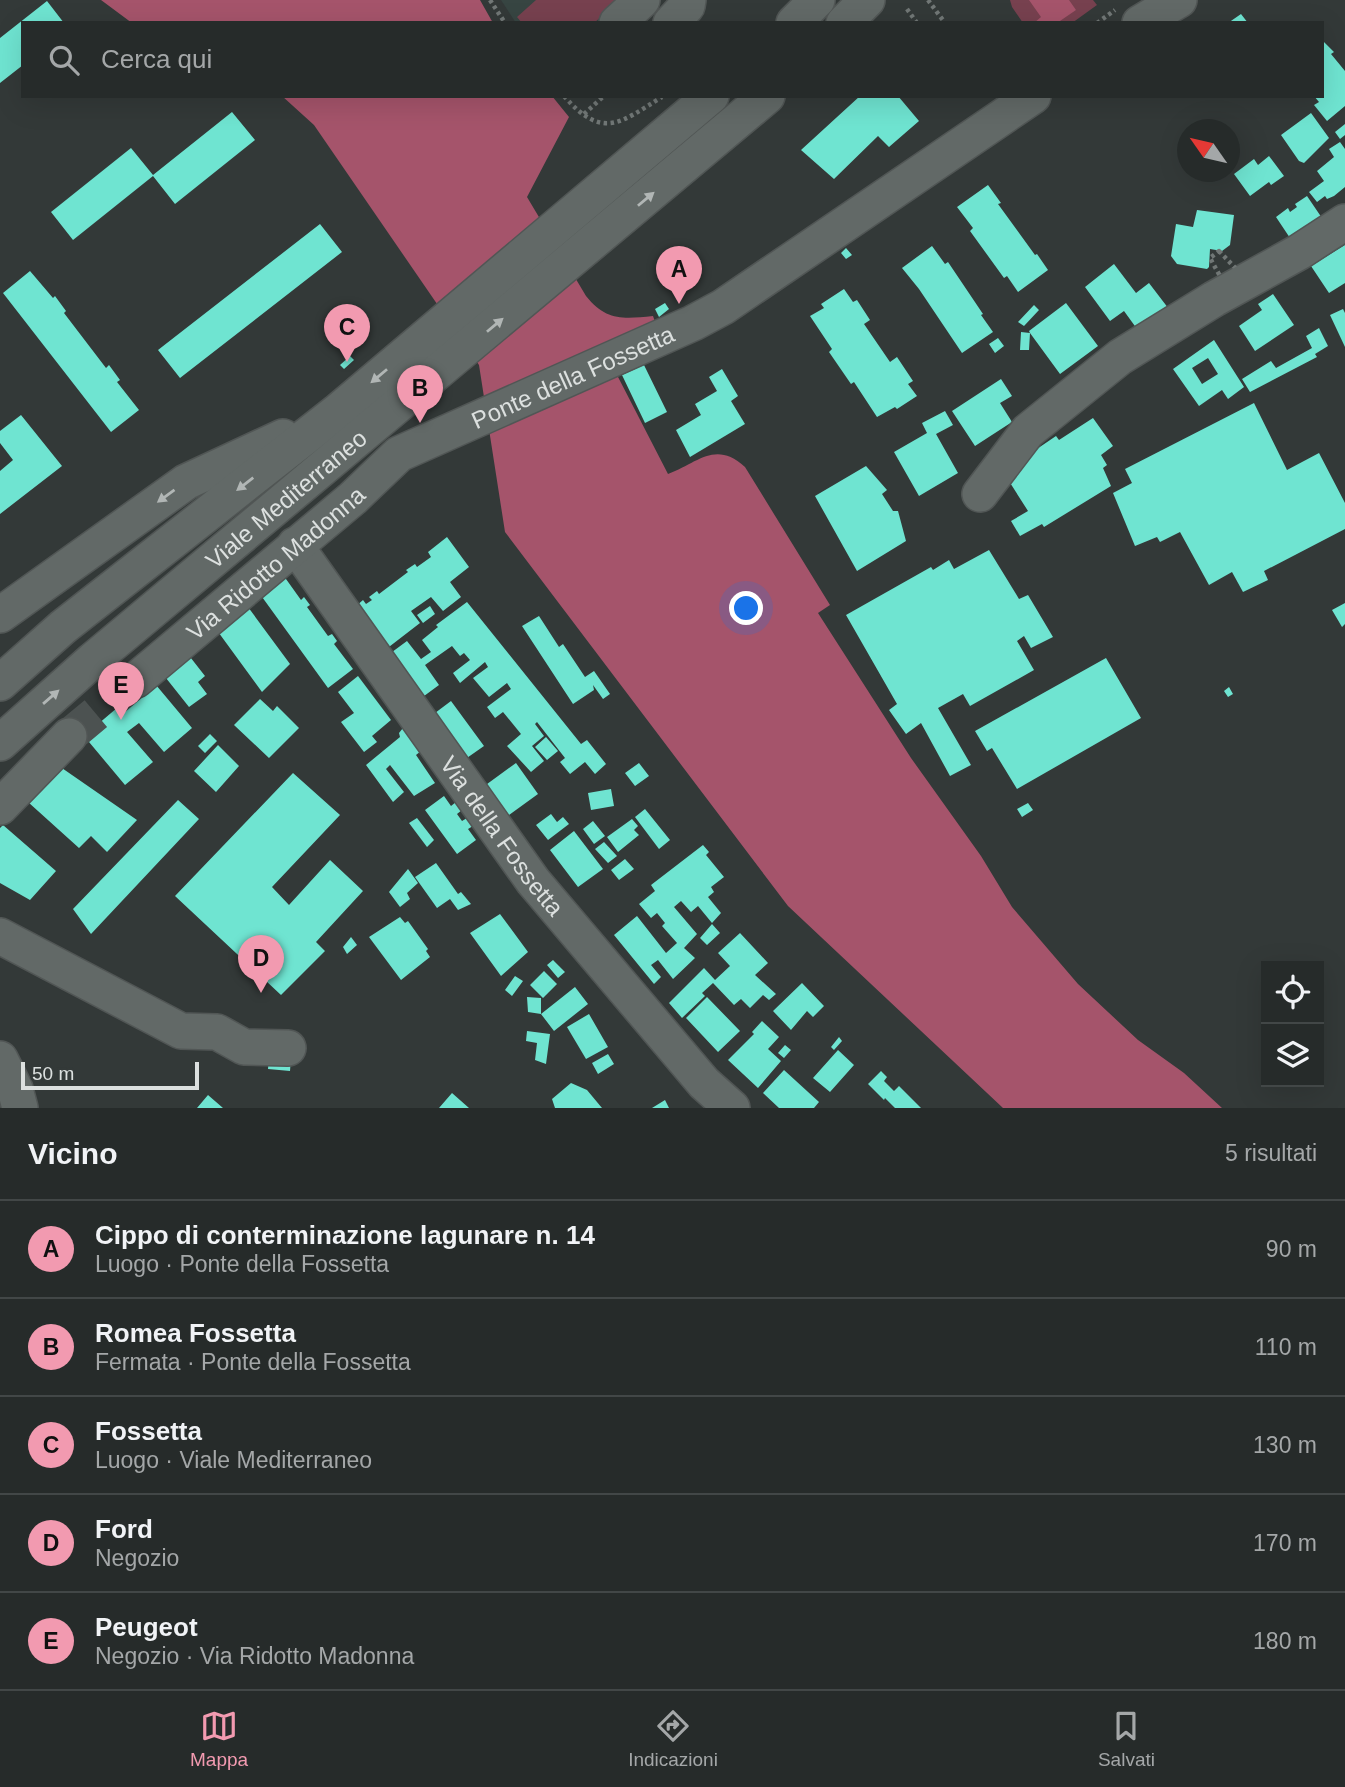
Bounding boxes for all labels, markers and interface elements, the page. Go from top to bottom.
search box [21,21,1324,98]
icon: search [45,41,83,79]
text: Cerca qui [101,44,212,74]
north arrow [1177,119,1240,182]
one-way arrow [637,192,654,207]
pin: A [656,246,702,304]
pin: C [324,304,370,362]
one-way arrow [487,318,504,333]
street label: Ponte della Fossetta [467,319,679,434]
pin: B [397,365,443,423]
one-way arrow [370,368,388,384]
street label: Viale Mediterraneo [200,424,372,574]
one-way arrow [236,477,254,492]
street label: Via Ridotto Madonna [181,480,371,645]
one-way arrow [157,489,175,503]
your location [729,591,763,625]
pin: E [98,662,144,720]
one-way arrow [42,690,59,705]
street label: Via della Fossetta [435,751,570,921]
pin: D [238,935,284,993]
map controls [1261,961,1324,1087]
button: locate [1261,961,1324,1024]
button: layers [1261,1024,1324,1087]
scale bar [21,1059,200,1091]
text: 50 m [32,1063,74,1084]
text: Vicino [28,1137,117,1170]
text: 5 risultati [1225,1140,1317,1166]
text: Cippo di conterminazione lagunare n. 14 [95,1220,595,1250]
text: A [43,1236,59,1262]
text: 90 m [1266,1236,1317,1262]
text: Luogo · Ponte della Fossetta [95,1251,389,1277]
text: Romea Fossetta [95,1318,296,1348]
text: B [43,1334,59,1360]
text: 110 m [1255,1334,1317,1360]
text: Fermata · Ponte della Fossetta [95,1349,411,1375]
text: Fossetta [95,1416,202,1446]
text: C [43,1432,59,1458]
text: 130 m [1253,1432,1317,1458]
text: Luogo · Viale Mediterraneo [95,1447,372,1473]
text: Ford [95,1514,153,1544]
text: D [43,1530,59,1556]
text: 170 m [1253,1530,1317,1556]
text: Negozio [95,1545,179,1571]
text: Peugeot [95,1612,198,1642]
text: E [43,1628,59,1654]
text: 180 m [1253,1628,1317,1654]
text: Negozio · Via Ridotto Madonna [95,1643,414,1669]
tab: Mappa [190,1707,248,1771]
tab: Indicazioni [628,1707,718,1771]
tab: Salvati [1098,1707,1155,1771]

